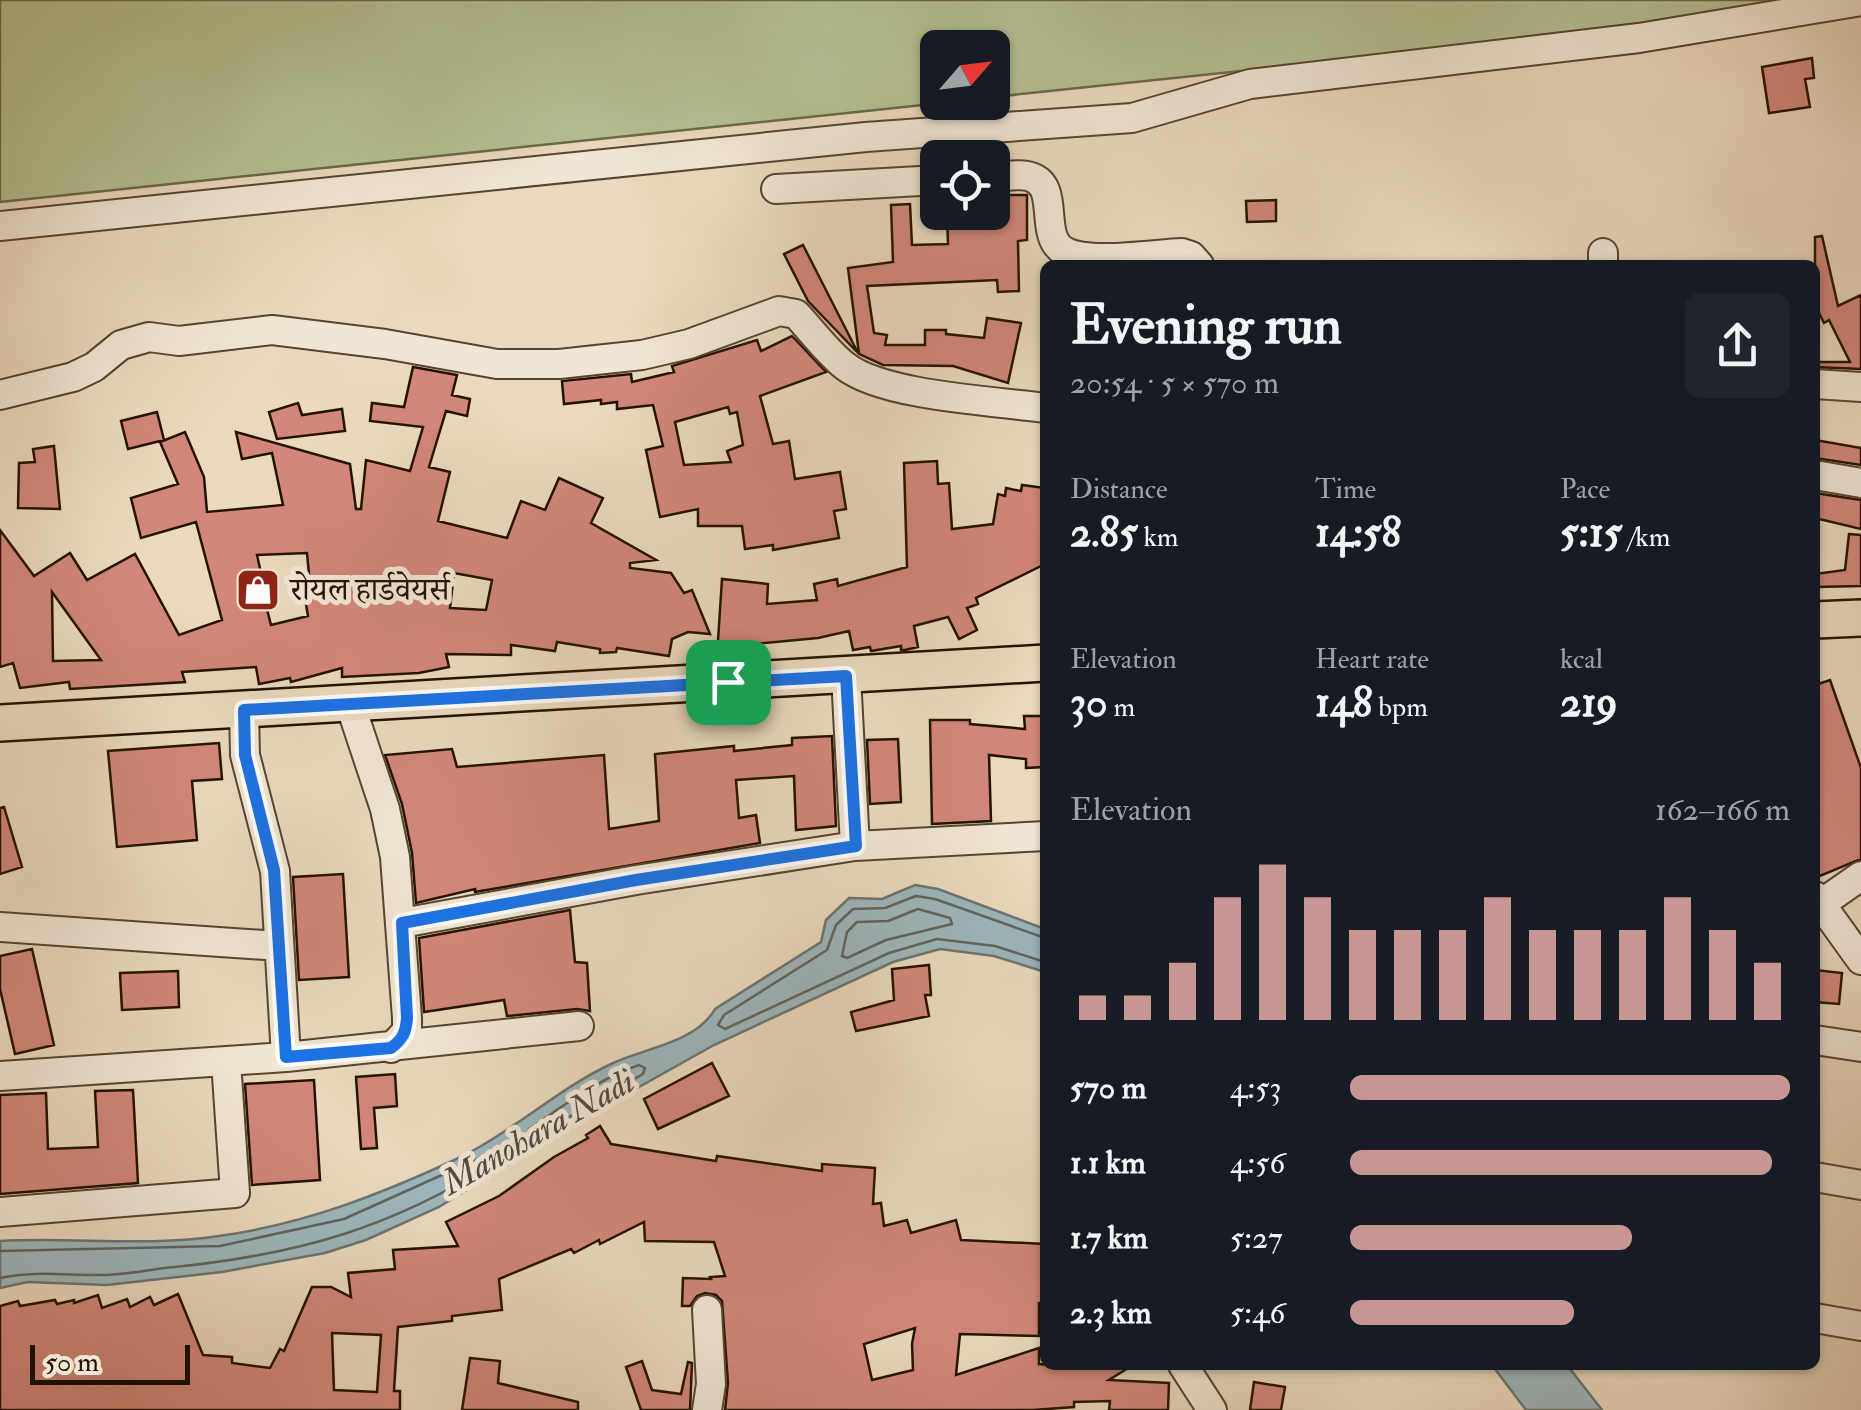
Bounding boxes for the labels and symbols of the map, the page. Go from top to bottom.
north arrow [920,30,1010,120]
shop icon: रोयल हार्डवेयर्स [235,567,281,613]
place label: रोयल हार्डवेयर्स [288,570,452,610]
pin [686,640,771,725]
water label: Manohara Nadi [432,1059,642,1206]
scale bar [30,1340,190,1384]

